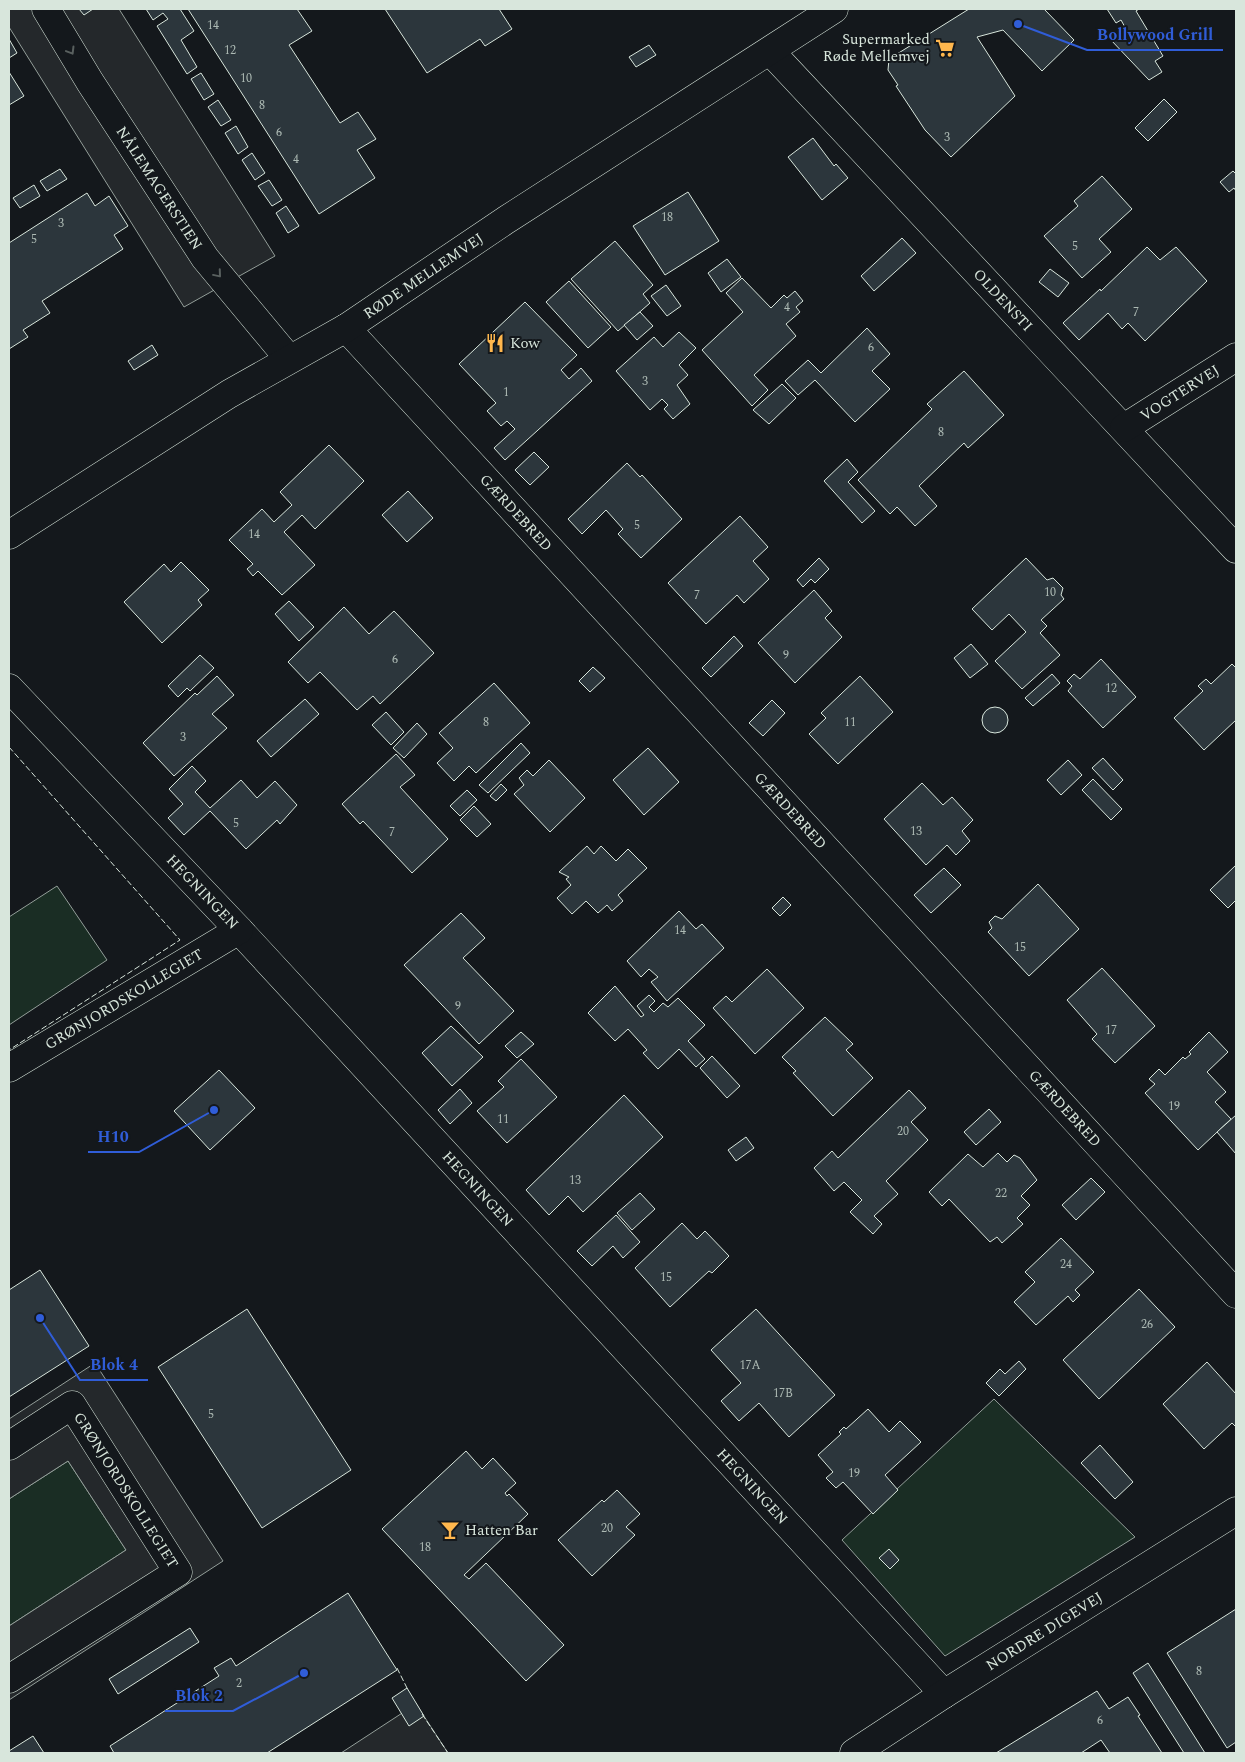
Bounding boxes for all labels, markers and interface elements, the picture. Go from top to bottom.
house number: 14 [207,16,219,35]
callout: Bollywood Grill [1087,19,1223,50]
text: Bollywood Grill [1097,23,1213,47]
place label: Supermarked Røde Mellemvej [823,28,930,68]
supermarket icon: Supermarked Røde Mellemvej [934,37,956,59]
house number: 12 [224,41,236,60]
one-way arrow [65,45,75,54]
house number: 10 [240,69,252,88]
house number: 8 [259,96,265,115]
street label: NÅLEMAGERSTIEN [110,122,208,255]
house number: 6 [276,123,282,142]
house number: 3 [944,128,950,147]
house number: 4 [293,150,299,169]
house number: 18 [661,208,673,227]
house number: 3 [58,214,64,233]
street label: RØDE MELLEMVEJ [359,227,489,325]
house number: 5 [31,230,37,249]
house number: 5 [1072,237,1078,256]
street label: OLDENSTI [967,264,1038,337]
one-way arrow [212,268,221,277]
house number: 4 [784,298,790,317]
house number: 7 [1133,303,1139,322]
restaurant icon: Kow [484,332,506,354]
place label: Kow [510,332,541,355]
house number: 6 [868,338,874,357]
street label: VOGTERVEJ [1136,359,1224,427]
house number: 3 [642,372,648,391]
house number: 1 [503,383,509,402]
house number: 8 [938,423,944,442]
street label: GÆRDEBRED [474,469,557,557]
house number: 5 [634,516,640,535]
house number: 14 [248,525,260,544]
house number: 10 [1044,583,1056,602]
house number: 7 [694,586,700,605]
house number: 9 [783,646,789,665]
house number: 6 [392,650,398,669]
house number: 12 [1105,679,1117,698]
house number: 8 [483,713,489,732]
house number: 11 [844,713,856,732]
house number: 3 [180,728,186,747]
street label: GÆRDEBRED [748,767,832,855]
house number: 5 [233,814,239,833]
house number: 13 [910,822,922,841]
house number: 7 [389,823,395,842]
street label: HEGNINGEN [161,849,244,935]
house number: 14 [674,921,686,940]
house number: 15 [1014,938,1026,957]
street label: GRØNJORDSKOLLEGIET [41,943,208,1056]
house number: 9 [455,997,461,1016]
house number: 17 [1105,1021,1117,1040]
street label: GÆRDEBRED [1023,1065,1106,1153]
house number: 19 [1168,1097,1180,1116]
house number: 11 [497,1110,509,1129]
callout: H10 [88,1121,139,1152]
house number: 20 [897,1122,909,1141]
text: H10 [97,1125,129,1149]
street label: HEGNINGEN [436,1146,519,1232]
house number: 13 [569,1171,581,1190]
house number: 22 [995,1184,1007,1203]
house number: 24 [1060,1255,1072,1274]
house number: 15 [660,1268,672,1287]
house number: 26 [1141,1315,1153,1334]
callout: Blok 4 [80,1349,148,1380]
text: Blok 4 [90,1353,138,1377]
house number: 17A [739,1356,761,1375]
house number: 17B [773,1384,793,1403]
house number: 5 [208,1405,214,1424]
street label: GRØNJORDSKOLLEGIET [67,1408,184,1573]
street label: HEGNINGEN [711,1444,793,1530]
house number: 19 [848,1464,860,1483]
bar icon: Hatten Bar [439,1519,461,1541]
place label: Hatten Bar [465,1519,538,1542]
house number: 20 [601,1519,613,1538]
house number: 18 [419,1538,431,1557]
street label: NORDRE DIGEVEJ [981,1586,1108,1677]
house number: 8 [1196,1662,1202,1681]
house number: 2 [236,1674,242,1693]
callout: Blok 2 [165,1680,233,1711]
text: Blok 2 [175,1684,223,1708]
house number: 6 [1097,1711,1103,1730]

